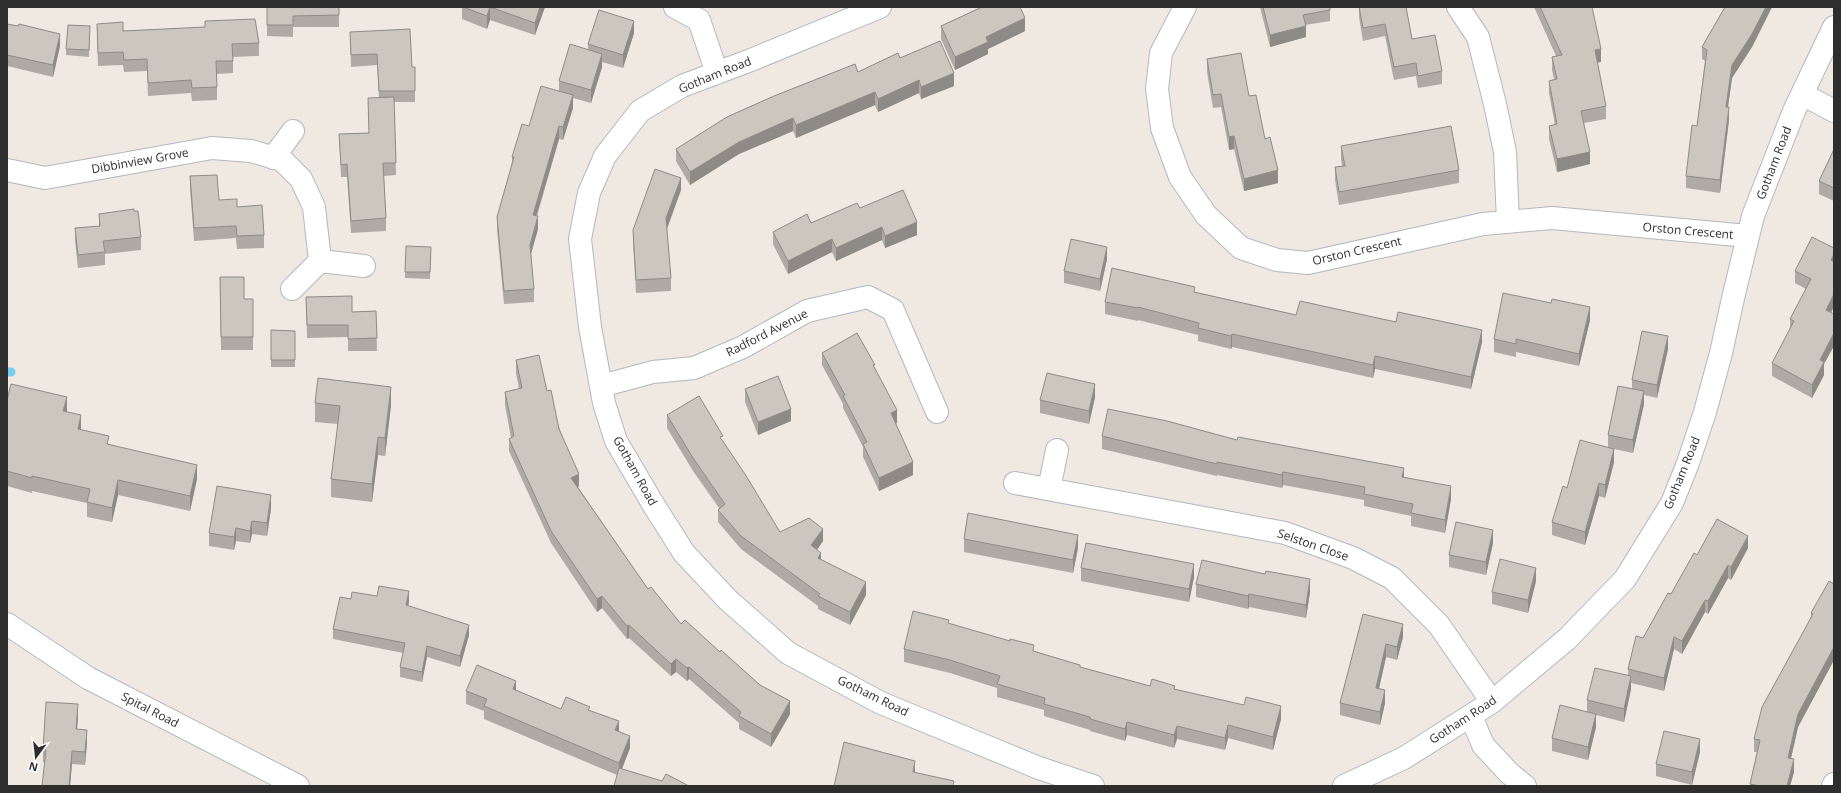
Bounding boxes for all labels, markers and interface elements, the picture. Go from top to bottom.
street label: Gotham Road [676,52,754,97]
street label: Gotham Road [1752,124,1795,202]
street label: Dibbinview Grove [90,144,190,177]
street label: Orston Crescent [1642,218,1734,243]
street label: Orston Crescent [1311,232,1403,269]
street label: Radford Avenue [723,304,811,361]
street label: Gotham Road [609,433,662,509]
street label: Gotham Road [1659,434,1704,512]
street label: Selston Close [1275,524,1351,565]
street label: Gotham Road [835,671,912,720]
street label: Spital Road [118,688,182,731]
street label: Gotham Road [1426,691,1500,748]
north arrow [16,737,56,777]
text: N [27,759,40,776]

